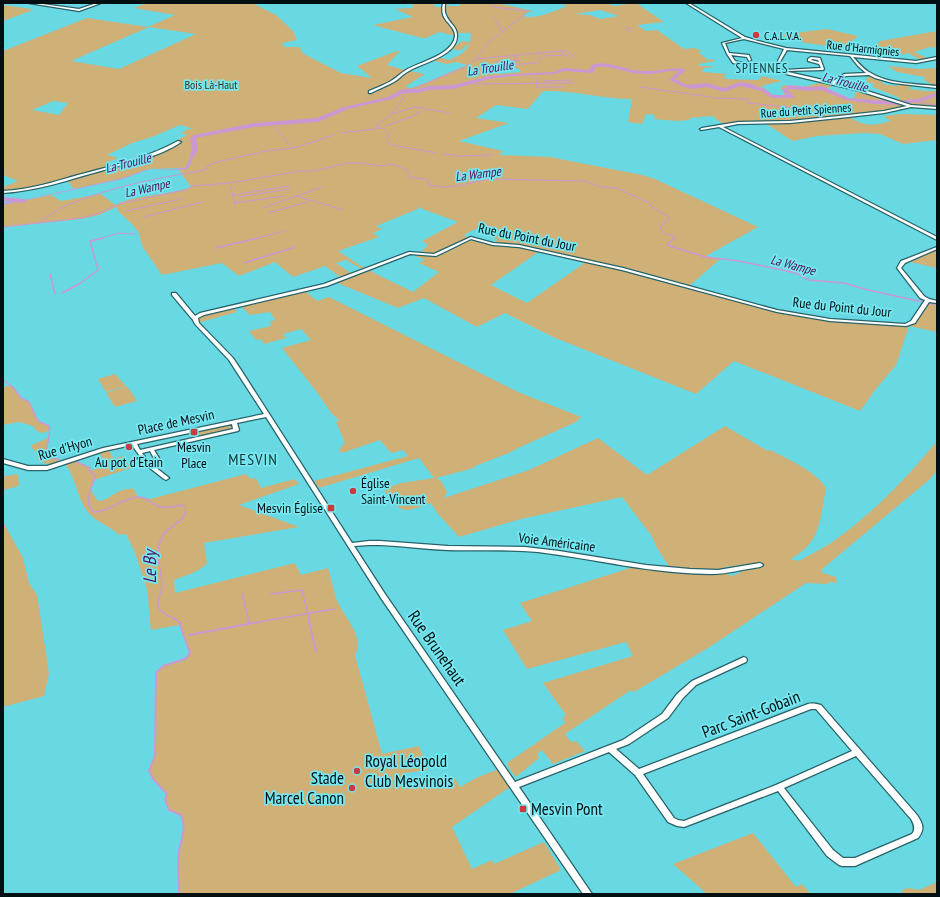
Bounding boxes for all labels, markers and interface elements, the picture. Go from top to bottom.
place label: C.A.L.V.A. [764,28,801,43]
marker: C.A.L.V.A. [751,30,761,40]
street label: Rue d'Harmignies [826,37,900,59]
water label: La Trouille [466,56,516,80]
district label: SPIENNES [735,60,789,77]
water label: La Trouille [820,68,871,96]
park label: Bois Là-Haut [184,77,238,92]
street label: Rue du Petit Spiennes [760,99,852,121]
water label: La Trouille [103,149,154,177]
water label: La Wampe [454,163,503,185]
water label: La Wampe [123,174,173,201]
street label: Rue du Point du Jour [477,219,577,255]
water label: La Wampe [769,251,819,280]
street label: Rue du Point du Jour [792,293,892,321]
street label: Place de Mesvin [136,405,216,439]
marker: Mesvin Place [189,427,199,437]
street label: Rue d'Hyon [36,432,94,464]
place label: Mesvin Place [177,438,211,472]
marker: Au pot d'Etain [124,442,134,452]
district label: MESVIN [228,449,278,469]
place label: Au pot d'Etain [95,453,163,471]
place label: Église Saint-Vincent [361,474,426,508]
marker: Église Saint-Vincent [348,486,358,496]
place label: Mesvin Église [257,499,323,517]
marker: Mesvin Église [326,503,336,513]
street label: Voie Américaine [517,528,597,556]
water label: Le By [138,548,161,584]
street label: Rue Brunehaut [403,606,471,690]
street label: Parc Saint-Gobain [699,685,803,743]
place label: Royal Léopold Club Mesvinois [365,750,453,792]
marker: Royal Léopold Club Mesvinois [352,766,362,776]
place label: Stade Marcel Canon [265,767,344,809]
marker: Stade Marcel Canon [347,783,357,793]
place label: Mesvin Pont [531,798,603,820]
marker: Mesvin Pont [518,804,528,814]

